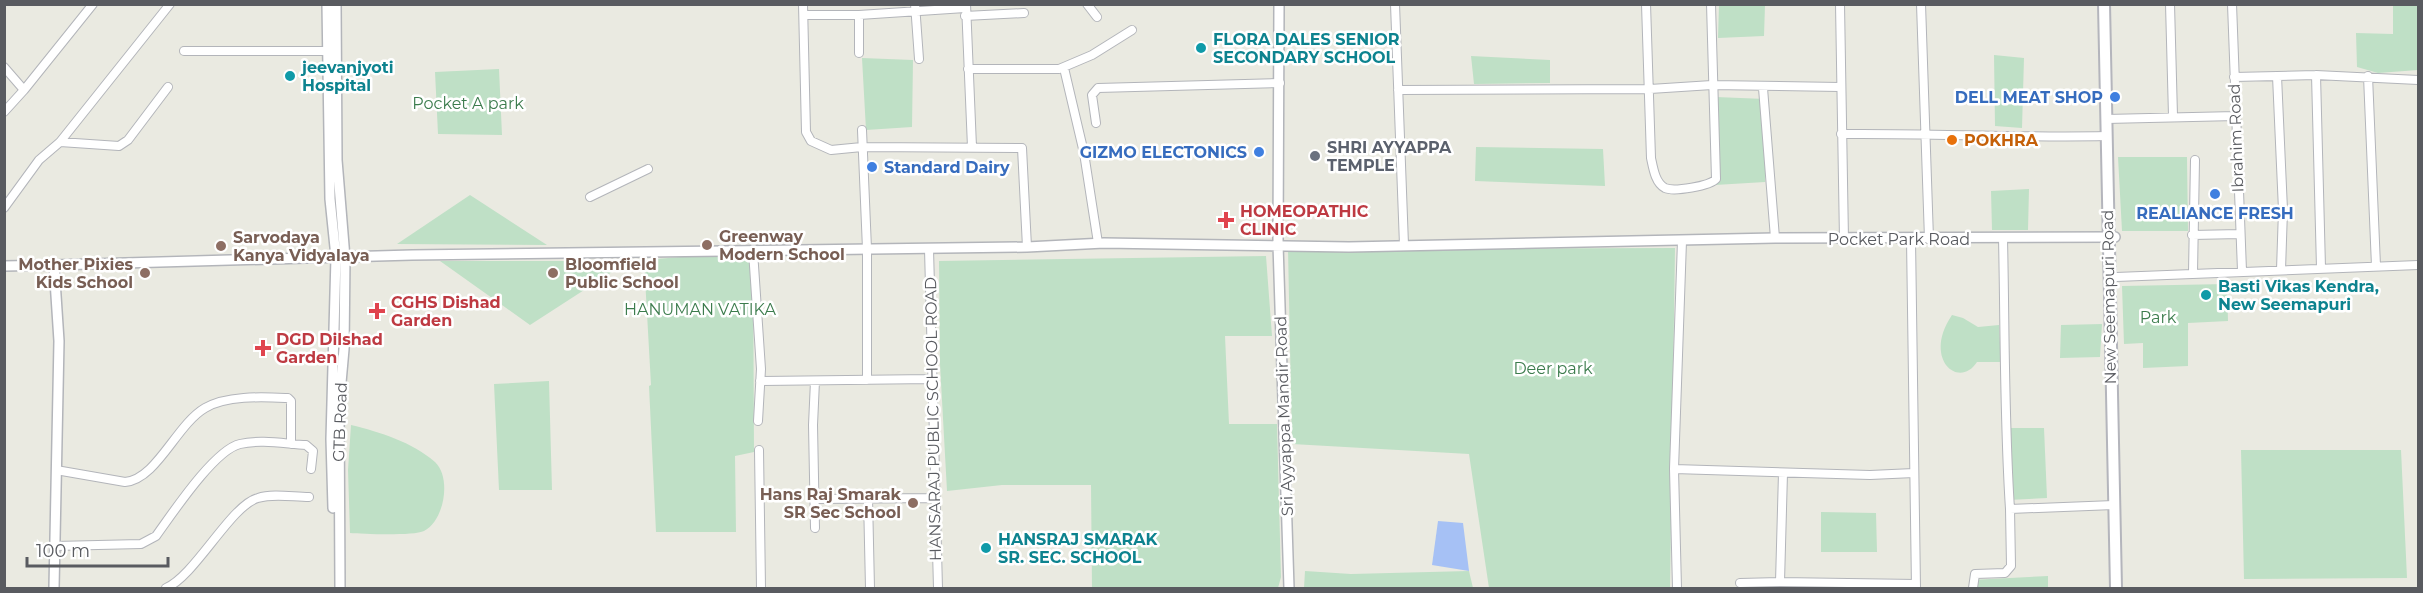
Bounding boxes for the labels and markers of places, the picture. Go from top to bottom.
place label: FLORA DALES SENIOR SECONDARY SCHOOL [1213,30,1400,67]
marker: FLORA DALES SENIOR SECONDARY SCHOOL [1194,41,1208,55]
place label: jeevanjyoti Hospital [300,58,394,95]
marker: jeevanjyoti Hospital [283,69,297,83]
place label: DELL MEAT SHOP [1955,88,2103,107]
marker: DELL MEAT SHOP [2108,90,2122,104]
place label: POKHRA [1964,131,2039,150]
marker: POKHRA [1945,133,1959,147]
place label: SHRI AYYAPPA TEMPLE [1327,138,1452,175]
place label: GIZMO ELECTONICS [1080,143,1247,162]
marker: GIZMO ELECTONICS [1252,145,1266,159]
marker: SHRI AYYAPPA TEMPLE [1308,149,1322,163]
place label: Standard Dairy [884,158,1010,177]
marker: Standard Dairy [865,160,879,174]
marker: REALIANCE FRESH [2208,187,2222,201]
place label: HOMEOPATHIC CLINIC [1240,202,1369,239]
place label: REALIANCE FRESH [2136,204,2294,223]
marker: HOMEOPATHIC CLINIC [1217,211,1235,229]
place label: Greenway Modern School [719,227,845,264]
place label: Sarvodaya Kanya Vidyalaya [233,228,370,265]
marker: Greenway Modern School [700,238,714,252]
marker: Sarvodaya Kanya Vidyalaya [214,239,228,253]
place label: Mother Pixies Kids School [18,255,133,292]
place label: Bloomfield Public School [565,255,679,292]
marker: Mother Pixies Kids School [138,266,152,280]
marker: Bloomfield Public School [546,266,560,280]
place label: Basti Vikas Kendra, New Seemapuri [2218,277,2379,314]
marker: Basti Vikas Kendra, New Seemapuri [2199,288,2213,302]
place label: CGHS Dishad Garden [391,293,501,330]
marker: CGHS Dishad Garden [368,302,386,320]
place label: DGD Dilshad Garden [276,330,383,367]
marker: DGD Dilshad Garden [254,339,272,357]
place label: Hans Raj Smarak SR Sec School [760,485,902,522]
marker: Hans Raj Smarak SR Sec School [906,496,920,510]
place label: HANSRAJ SMARAK SR. SEC. SCHOOL [998,530,1159,567]
marker: HANSRAJ SMARAK SR. SEC. SCHOOL [979,541,993,555]

